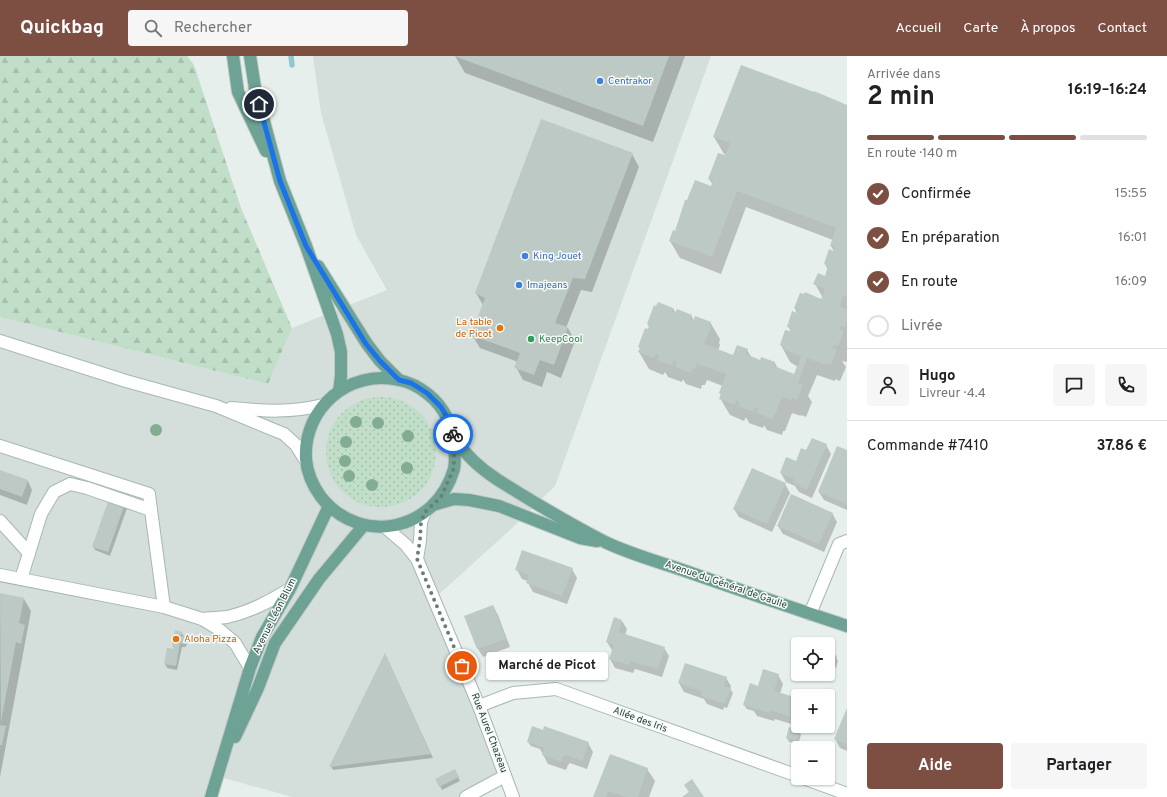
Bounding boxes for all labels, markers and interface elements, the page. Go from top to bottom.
search box [128,10,408,46]
text: Quickbag [20,16,104,40]
icon: search [142,17,164,39]
text: Rechercher [174,19,252,38]
text: Accueil [895,20,941,37]
text: Carte [963,20,998,37]
text: À propos [1020,20,1076,37]
text: Contact [1098,20,1147,37]
text: Arrivée dans [867,67,940,83]
place label: Centrakor [608,75,652,88]
marker: Centrakor [595,76,605,86]
text: 2 min [867,81,935,114]
text: 16:19–16:24 [1068,81,1147,100]
pin [242,87,276,121]
icon: home [248,93,270,115]
text: En route · 140 m [867,146,957,162]
icon: check [867,183,889,205]
text: Confirmée [901,185,971,204]
text: 15:55 [1115,186,1147,202]
icon: check [867,227,889,249]
text: En préparation [901,229,1000,248]
text: 16:01 [1118,230,1147,246]
place label: King Jouet [533,250,582,263]
marker: King Jouet [520,251,530,261]
icon: check [867,271,889,293]
text: En route [901,273,958,292]
text: 16:09 [1115,274,1147,290]
place label: Imajeans [527,279,568,292]
marker: Imajeans [514,280,524,290]
place label: La table de Picot [455,316,492,341]
text: Livrée [901,317,943,336]
marker: La table de Picot [495,323,505,333]
place label: KeepCool [539,333,582,346]
marker: KeepCool [526,334,536,344]
button: person [867,364,909,406]
button: chat [1053,364,1095,406]
button: phone [1105,364,1147,406]
text: Hugo [919,367,956,386]
text: Livreur · 4.4 [919,386,986,402]
courier [433,414,473,454]
icon: bike [442,423,464,445]
text: Commande #7410 [867,437,989,456]
text: 37.86 € [1097,437,1147,456]
street label: Avenue du Général de Gaulle [663,558,789,612]
street label: Avenue Léon Blum [250,576,300,656]
place label: Aloha Pizza [184,633,236,646]
marker: Aloha Pizza [171,634,181,644]
map controls [791,637,835,785]
button: locate [791,637,835,681]
pin [445,649,479,683]
callout: Marché de Picot [486,652,608,680]
icon: bag [451,655,473,677]
text: Marché de Picot [498,658,596,674]
button: + [791,689,835,733]
street label: Rue Aurel Chazeau [468,691,510,775]
street label: Allée des Iris [611,704,669,736]
button: − [791,741,835,785]
button: Aide [867,743,1003,789]
button: Partager [1011,743,1147,789]

